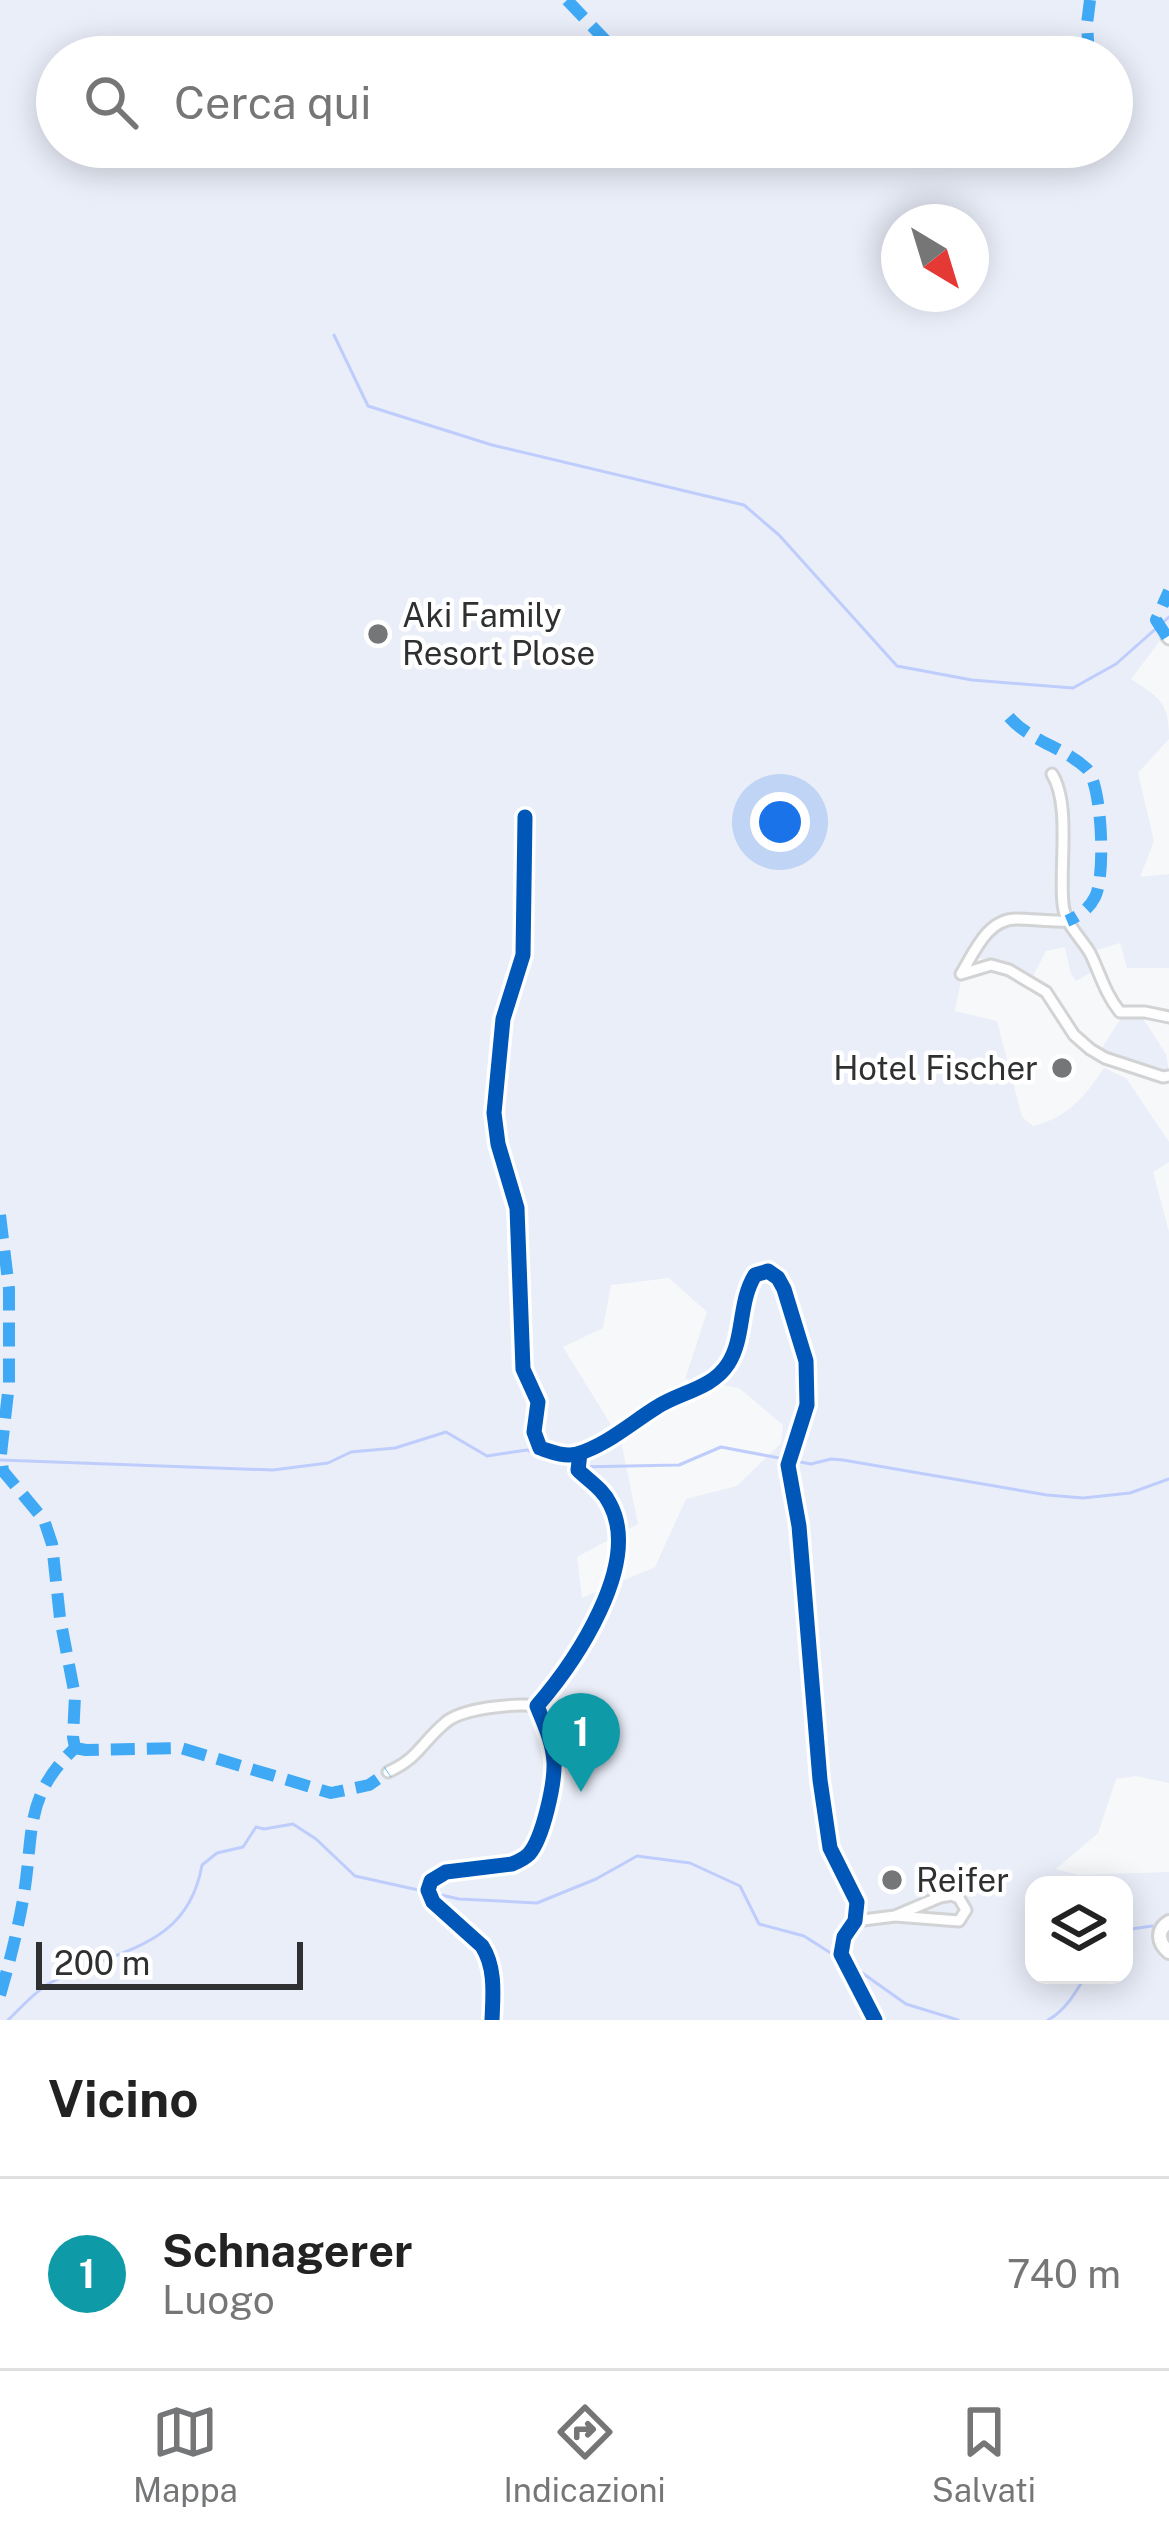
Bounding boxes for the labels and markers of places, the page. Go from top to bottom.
place label: Aki Family Resort Plose [402,596,595,672]
marker: Aki Family Resort Plose [365,621,391,647]
place label: Hotel Fischer [833,1049,1038,1087]
marker: Hotel Fischer [1049,1055,1075,1081]
pin: 1 [542,1693,620,1792]
place label: Reifer [916,1861,1009,1899]
marker: Reifer [879,1867,905,1893]

